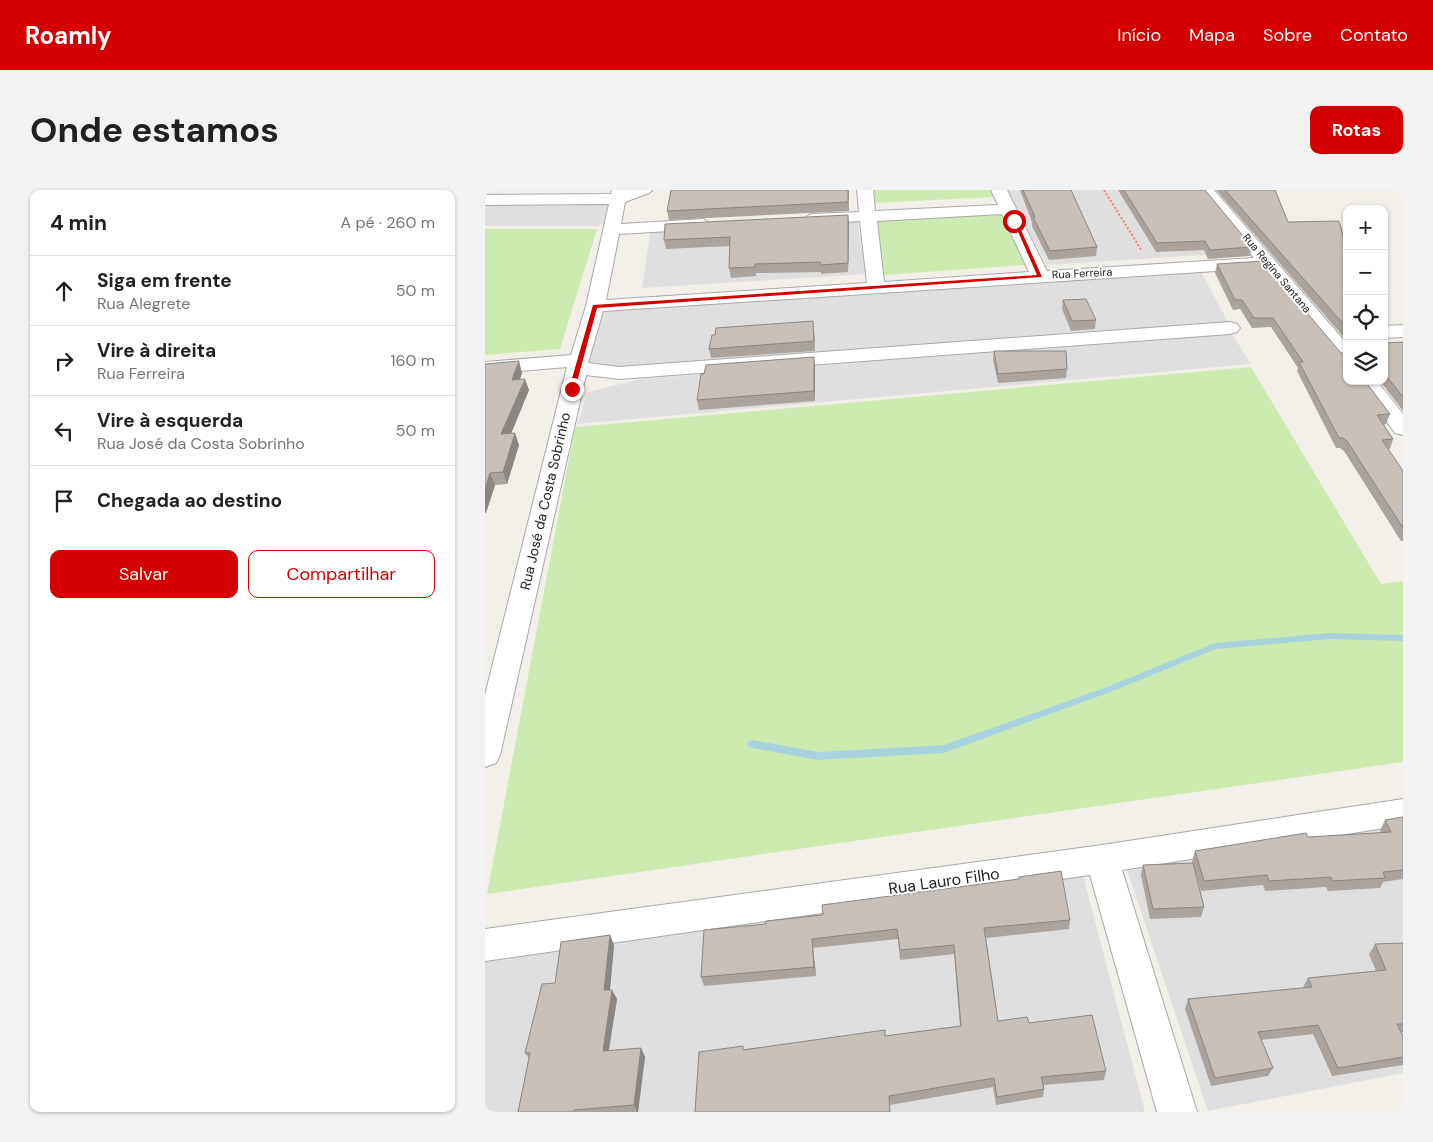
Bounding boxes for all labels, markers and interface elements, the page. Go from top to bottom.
text: Roamly [25,20,112,51]
text: Início [1117,23,1161,47]
text: Mapa [1189,23,1235,47]
text: Sobre [1263,23,1312,47]
text: Contato [1340,23,1408,47]
button: Rotas [1310,106,1403,154]
text: Onde estamos [30,107,279,153]
map controls [1343,205,1388,385]
button: + [1343,205,1388,250]
text: 4 min [50,209,107,237]
route start [1003,210,1026,233]
text: A pé · 260 m [341,212,435,233]
street label: Rua Regina Santana [1240,230,1314,316]
button: − [1343,250,1388,295]
street label: Rua Ferreira [1051,264,1113,282]
text: Siga em frente [97,268,232,293]
icon: ahead [50,277,78,305]
text: 50 m [396,280,435,301]
text: Rua Alegrete [97,293,190,314]
button: locate [1343,295,1388,340]
text: Vire à direita [97,338,216,363]
button: layers [1343,340,1388,385]
icon: right [50,347,78,375]
text: 160 m [391,350,435,371]
text: Rua Ferreira [97,363,185,384]
route end [561,378,584,401]
text: Vire à esquerda [97,408,243,433]
street label: Rua José da Costa Sobrinho [516,410,574,592]
icon: left [50,417,78,445]
text: 50 m [396,420,435,441]
text: Rua José da Costa Sobrinho [97,433,305,454]
icon: arrive [50,487,78,515]
text: Chegada ao destino [97,488,282,513]
button: Salvar [50,550,238,598]
button: Compartilhar [248,550,435,598]
street label: Rua Lauro Filho [887,863,1001,899]

